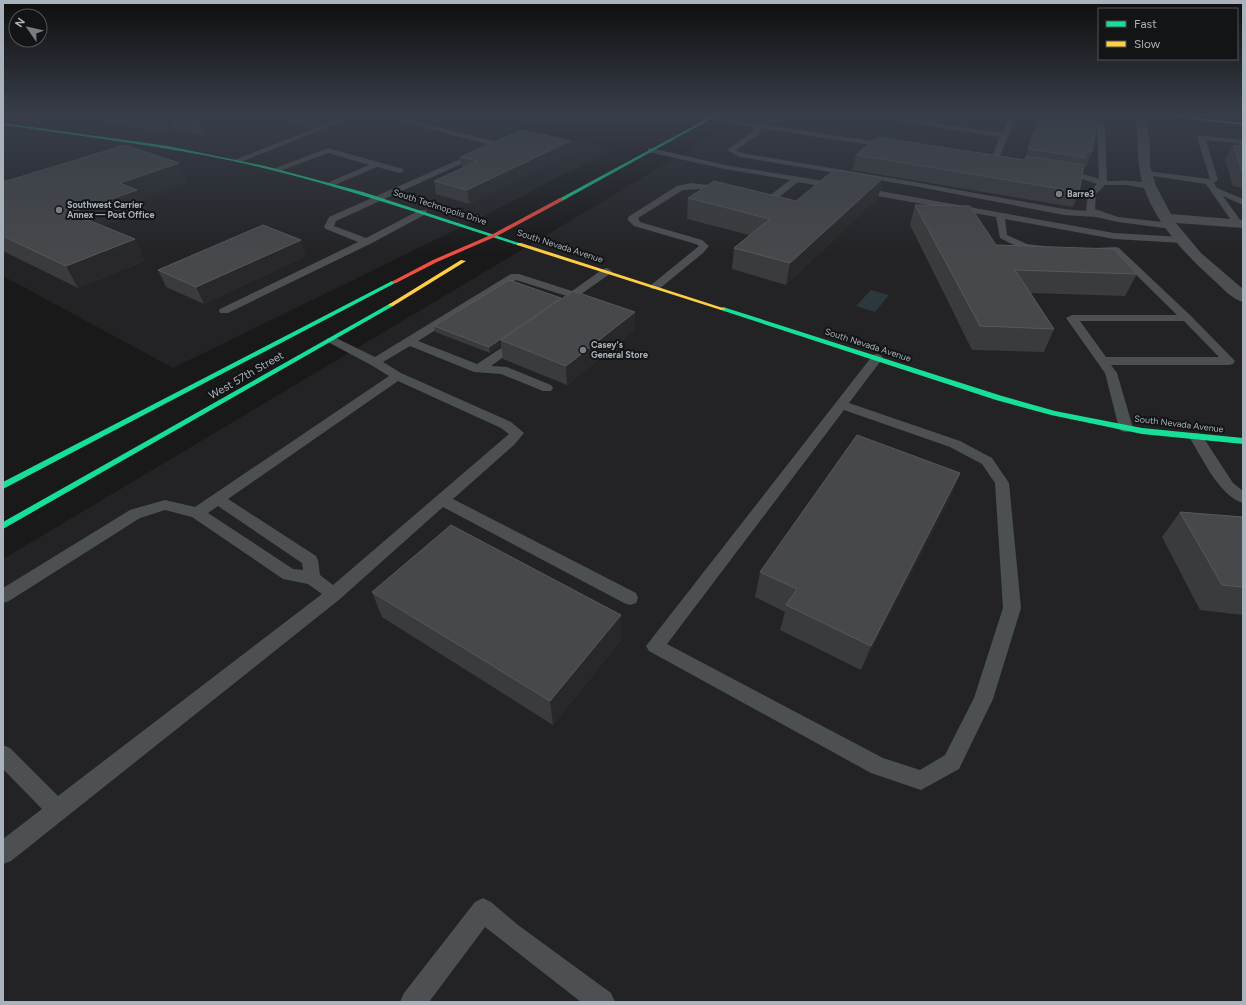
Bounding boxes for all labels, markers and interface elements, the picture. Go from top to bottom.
north arrow [8,8,48,48]
legend [1098,8,1238,60]
text: N [12,16,28,30]
text: Fast [1134,17,1157,31]
text: Slow [1134,37,1161,51]
street label: South Technopolis Drive [392,186,488,227]
place label: Barre3 [1067,188,1094,199]
marker: Barre3 [1054,189,1064,199]
place label: Southwest Carrier Annex — Post Office [67,199,154,220]
marker: Southwest Carrier Annex — Post Office [54,205,64,215]
street label: South Nevada Avenue [516,226,605,265]
street label: South Nevada Avenue [824,325,913,364]
place label: Casey's General Store [591,339,648,360]
marker: Casey's General Store [578,345,588,355]
street label: West 57th Street [207,349,286,402]
street label: South Nevada Avenue [1134,413,1224,434]

